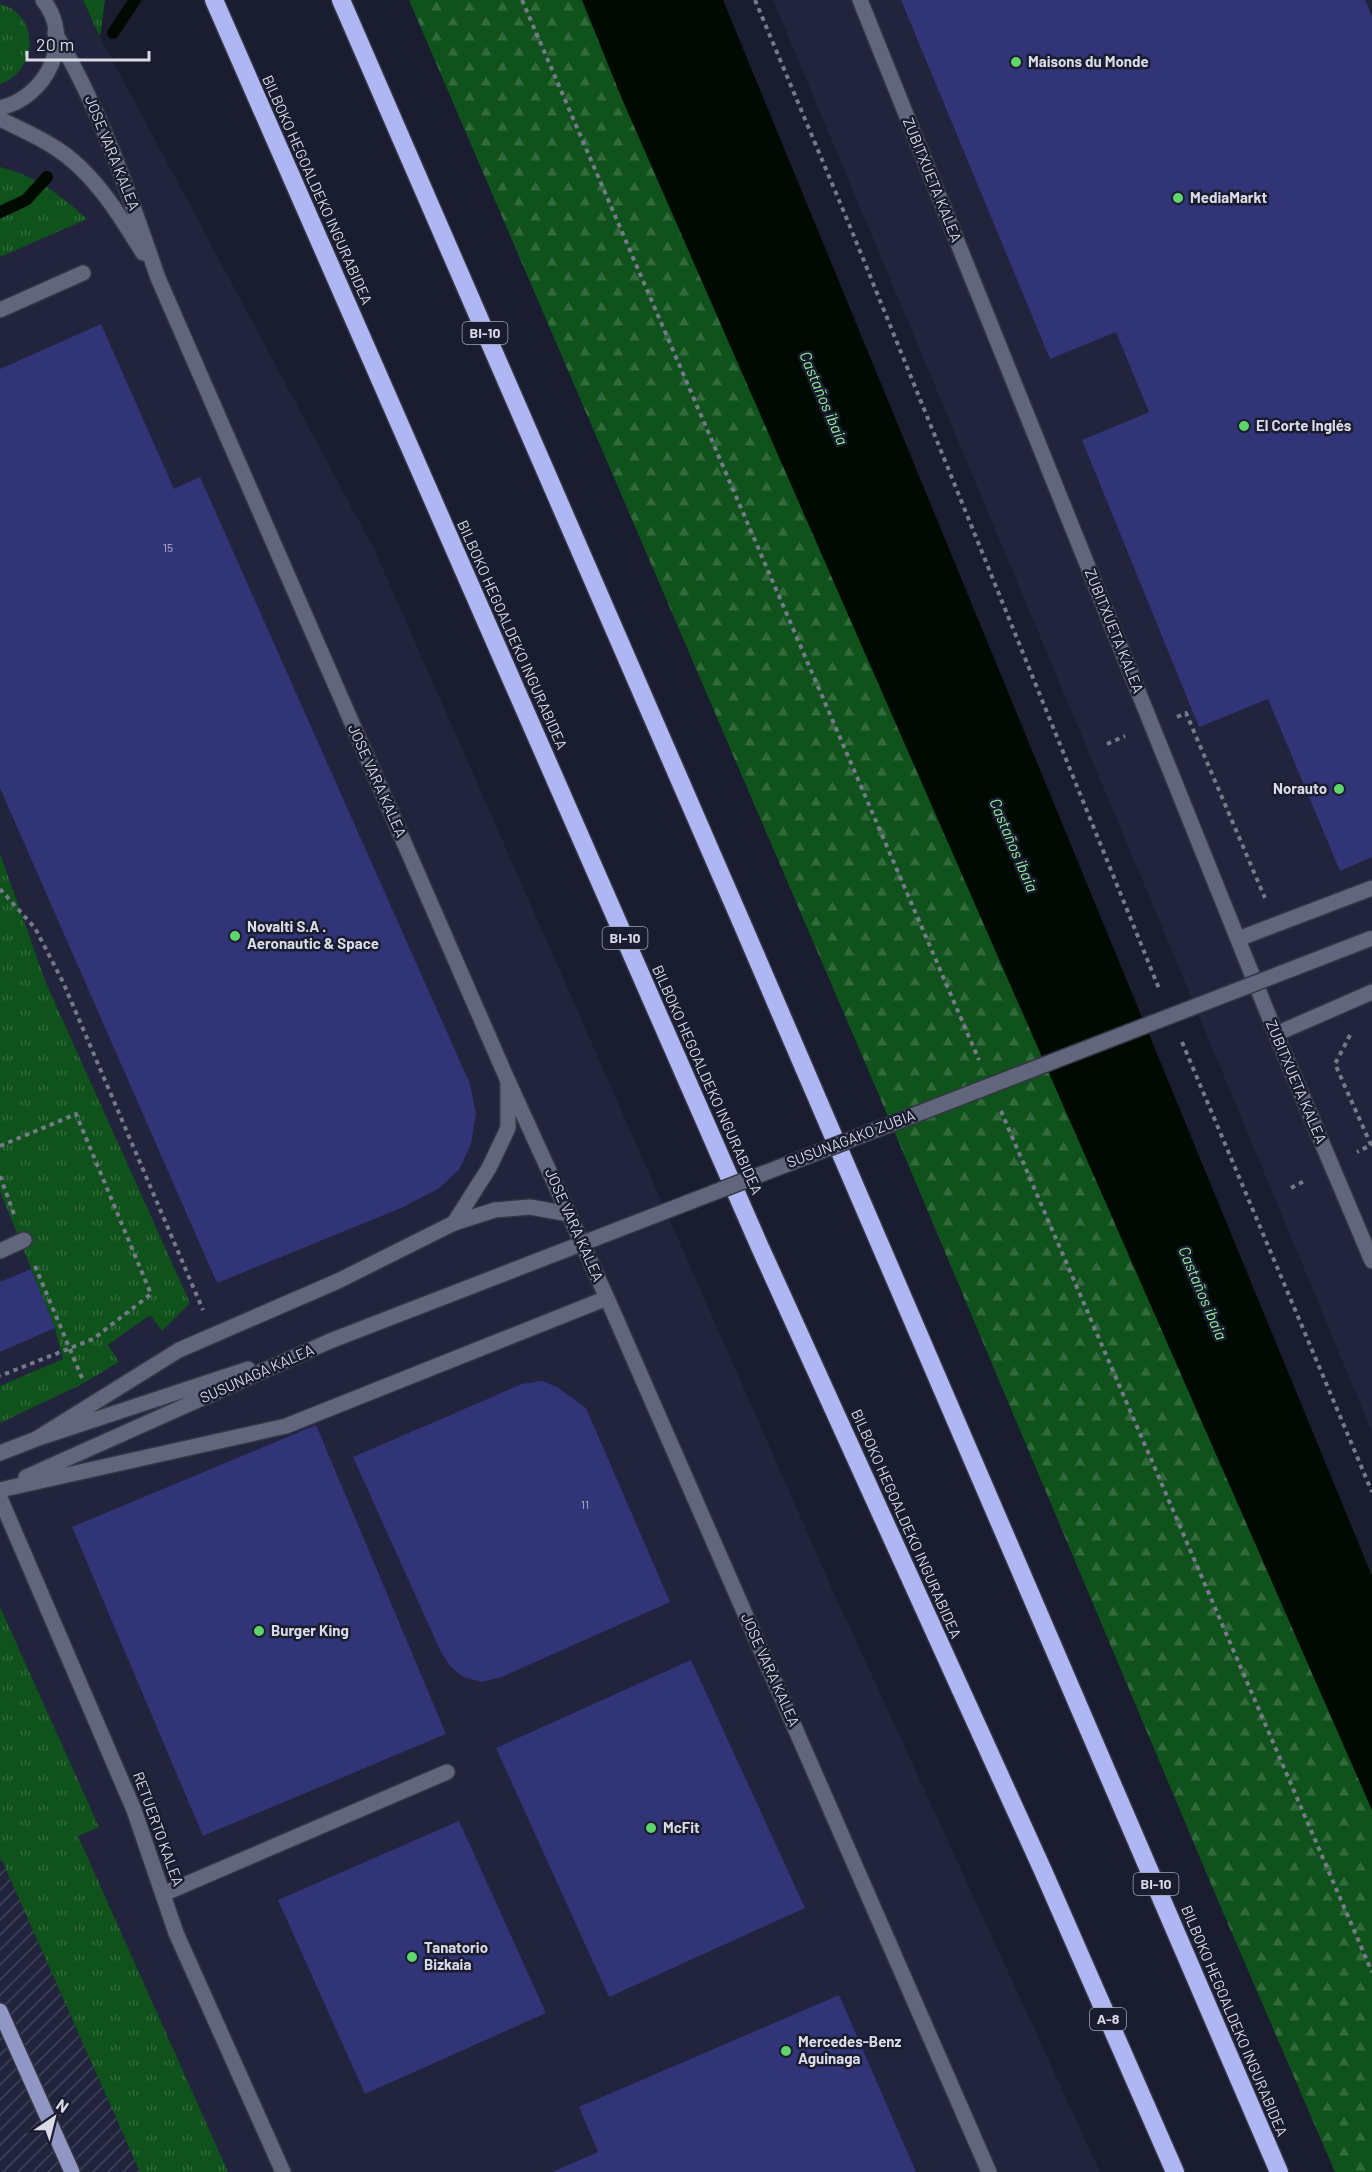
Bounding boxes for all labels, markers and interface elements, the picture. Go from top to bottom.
scale bar [27,24,148,62]
text: 20 m [36,33,74,55]
place label: Maisons du Monde [1028,52,1149,70]
marker: Maisons du Monde [1009,55,1023,69]
street label: BILBOKO HEGOALDEKO INGURABIDEA [259,72,377,307]
street label: JOSE VARA KALEA [82,93,144,213]
street label: ZUBITXUETA KALEA [900,115,966,244]
place label: MediaMarkt [1190,188,1268,206]
marker: MediaMarkt [1171,191,1185,205]
road number: BI-10 [462,322,508,344]
water label: Castaños ibaia [796,348,853,448]
place label: El Corte Inglés [1256,416,1352,434]
marker: El Corte Inglés [1237,419,1251,433]
street label: BILBOKO HEGOALDEKO INGURABIDEA [454,517,572,752]
house number: 15 [163,540,173,554]
street label: ZUBITXUETA KALEA [1082,566,1148,695]
street label: JOSE VARA KALEA [345,721,411,840]
place label: Norauto [1273,779,1327,797]
marker: Norauto [1332,782,1346,796]
water label: Castaños ibaia [986,795,1043,895]
place label: Novalti S.A . Aeronautic & Space [247,917,379,952]
road number: BI-10 [602,927,648,949]
marker: Novalti S.A . Aeronautic & Space [228,929,242,943]
street label: BILBOKO HEGOALDEKO INGURABIDEA [649,962,767,1197]
street label: ZUBITXUETA KALEA [1263,1017,1331,1146]
street label: SUSUNAGAKO ZUBIA [784,1105,917,1171]
street label: JOSE VARA KALEA [542,1165,608,1284]
water label: Castaños ibaia [1175,1243,1232,1343]
street label: SUSUNAGA KALEA [197,1340,316,1406]
street label: BILBOKO HEGOALDEKO INGURABIDEA [848,1406,966,1641]
house number: 11 [581,1497,589,1511]
street label: JOSE VARA KALEA [738,1610,804,1729]
place label: Burger King [271,1621,349,1639]
marker: Burger King [252,1624,266,1638]
street label: RETUERTO KALEA [130,1769,188,1888]
place label: McFit [663,1818,700,1836]
marker: McFit [644,1821,658,1835]
road number: BI-10 [1134,1873,1178,1895]
street label: BILBOKO HEGOALDEKO INGURABIDEA [1178,1902,1292,2139]
place label: Tanatorio Bizkaia [424,1938,488,1973]
marker: Tanatorio Bizkaia [405,1950,419,1964]
road number: A-8 [1090,2008,1126,2030]
place label: Mercedes-Benz Aguinaga [798,2032,902,2067]
marker: Mercedes-Benz Aguinaga [779,2044,793,2058]
north arrow [24,2088,84,2148]
text: N [53,2094,73,2116]

